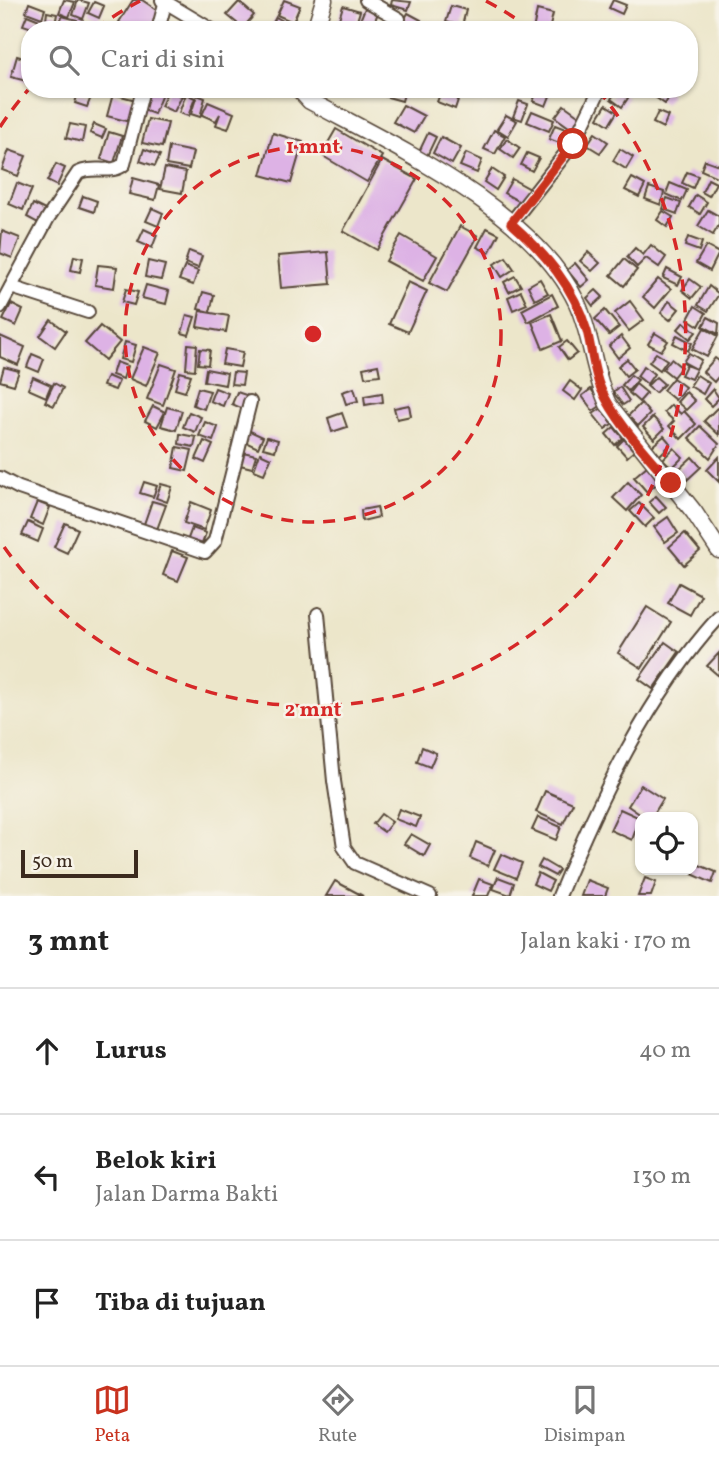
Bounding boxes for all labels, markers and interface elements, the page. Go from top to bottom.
search box [21,21,698,98]
icon: search [45,41,83,79]
text: Cari di sini [101,42,225,78]
route start [557,128,588,159]
text: 1 mnt [286,133,340,162]
centre of rings [301,322,325,346]
route end [655,467,686,498]
text: 2 mnt [285,696,342,725]
map controls [635,812,698,875]
button: locate [635,812,698,875]
scale bar [21,847,138,879]
text: 50 m [32,849,73,875]
text: 3 mnt [28,921,109,963]
text: Jalan kaki · 170 m [520,926,691,958]
icon: ahead [28,1032,66,1070]
text: Lurus [95,1033,167,1069]
text: 40 m [639,1035,691,1067]
text: Belok kiri [95,1143,217,1179]
icon: left [28,1158,66,1196]
text: 130 m [632,1161,691,1193]
text: Jalan Darma Bakti [95,1179,278,1211]
icon: arrive [28,1284,66,1322]
text: Tiba di tujuan [95,1285,266,1321]
tab: Peta [93,1381,131,1449]
tab: Rute [318,1381,357,1449]
tab: Disimpan [544,1381,626,1449]

